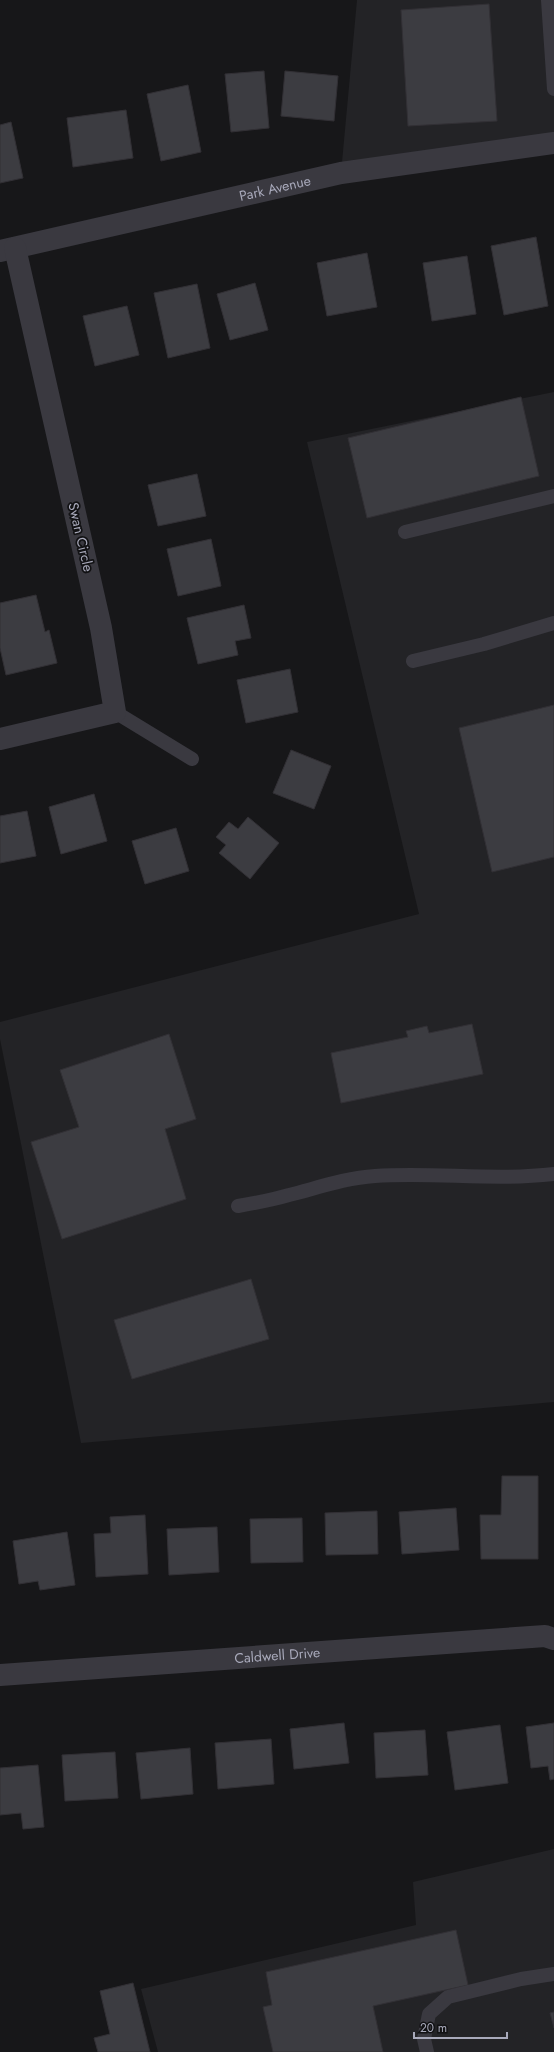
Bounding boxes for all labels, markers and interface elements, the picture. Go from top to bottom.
street label: Park Avenue [237,170,313,206]
street label: Swan Circle [63,500,99,574]
street label: Caldwell Drive [234,1642,321,1668]
scale bar [414,2014,507,2040]
text: 20 m [420,2019,447,2037]

